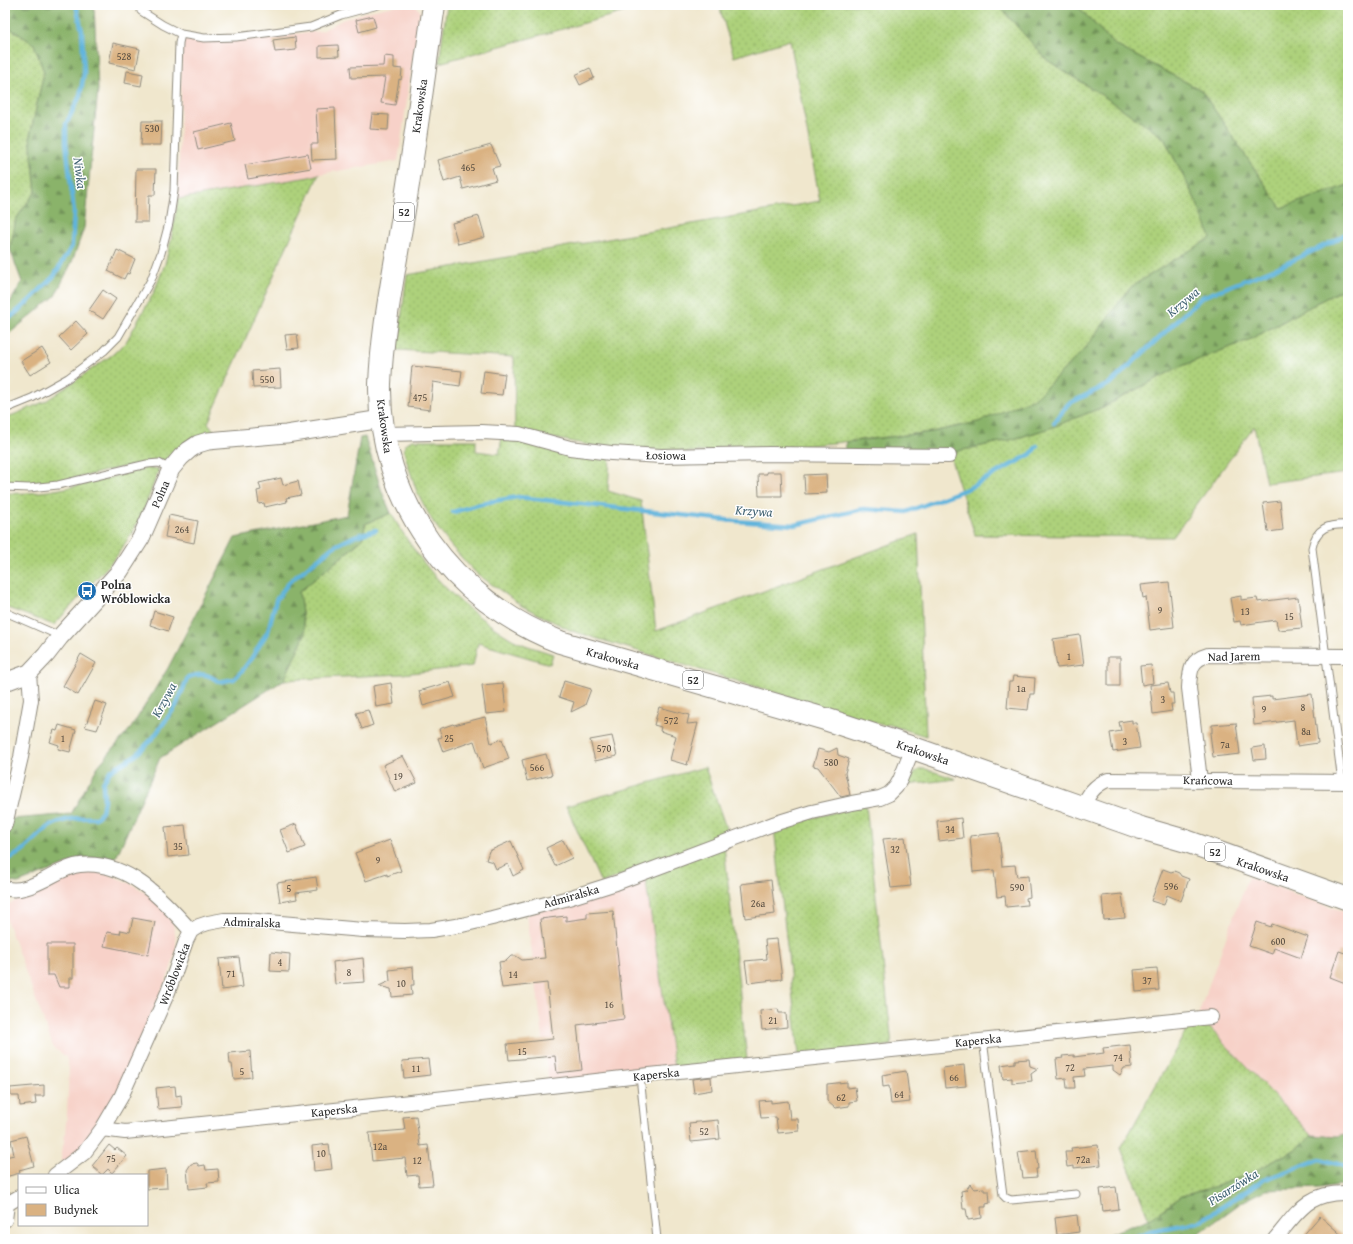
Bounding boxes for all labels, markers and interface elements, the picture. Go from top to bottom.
house number: 528 [117,49,131,64]
street label: Krakowska [407,78,431,134]
house number: 530 [145,121,159,136]
water label: Niwka [69,156,91,190]
house number: 465 [461,160,475,175]
road number: 52 [394,203,414,221]
water label: Krzywa [1162,283,1203,322]
house number: 550 [260,372,274,387]
house number: 475 [413,390,427,405]
street label: Krakowska [373,398,397,454]
street label: Łosiowa [646,446,686,464]
street label: Polna [147,477,173,510]
water label: Krzywa [734,500,773,522]
house number: 264 [175,522,189,537]
place label: Polna Wróblowicka [101,576,171,607]
bus stop icon: Polna Wróblowicka [76,580,98,602]
house number: 9 [1158,603,1163,618]
house number: 13 [1240,604,1250,619]
house number: 15 [1284,609,1294,624]
street label: Krakowska [584,642,642,674]
street label: Nad Jarem [1208,647,1260,665]
house number: 1 [1067,649,1072,664]
road number: 52 [683,671,703,689]
water label: Krzywa [146,679,181,722]
house number: 1a [1016,681,1026,696]
house number: 3 [1161,692,1166,707]
house number: 8 [1301,700,1306,715]
house number: 9 [1262,702,1267,717]
house number: 572 [664,713,678,728]
house number: 8a [1301,724,1311,739]
house number: 1 [61,731,66,746]
house number: 25 [444,731,454,746]
house number: 3 [1123,734,1128,749]
street label: Krakowska [894,735,952,769]
house number: 7a [1220,737,1230,752]
house number: 570 [597,741,611,756]
house number: 580 [824,755,838,770]
house number: 566 [530,760,544,775]
house number: 19 [393,769,403,784]
street label: Krańcowa [1183,771,1233,789]
house number: 34 [945,822,955,837]
house number: 35 [173,839,183,854]
house number: 32 [890,842,900,857]
road number: 52 [1205,843,1225,861]
street label: Krakowska [1234,852,1292,886]
house number: 9 [376,853,381,868]
house number: 596 [1164,879,1178,894]
street label: Admiralska [541,880,601,912]
house number: 590 [1010,880,1024,895]
house number: 5 [287,881,292,896]
house number: 26a [751,896,765,911]
street label: Admiralska [223,913,281,932]
house number: 600 [1271,934,1285,949]
street label: Wróblowicka [154,940,194,1008]
house number: 4 [278,955,283,970]
house number: 8 [347,965,352,980]
house number: 71 [226,966,236,981]
house number: 14 [508,967,518,982]
house number: 37 [1142,973,1152,988]
house number: 10 [396,976,406,991]
house number: 16 [604,997,614,1012]
house number: 21 [768,1013,778,1028]
street label: Kaperska [954,1029,1002,1051]
house number: 15 [517,1044,527,1059]
house number: 74 [1113,1050,1123,1065]
house number: 72 [1065,1060,1075,1075]
house number: 11 [411,1061,421,1076]
street label: Kaperska [632,1063,680,1085]
house number: 5 [240,1064,245,1079]
house number: 66 [949,1070,959,1085]
house number: 64 [894,1087,904,1102]
house number: 62 [836,1090,846,1105]
street label: Kaperska [310,1099,358,1121]
house number: 52 [699,1124,709,1139]
house number: 12a [373,1139,387,1154]
house number: 10 [316,1146,326,1161]
house number: 75 [106,1151,116,1166]
house number: 72a [1076,1152,1090,1167]
house number: 12 [412,1153,422,1168]
water label: Pisarzówka [1203,1164,1262,1210]
legend [18,1174,148,1226]
text: Ulica [54,1181,80,1198]
text: Budynek [54,1201,99,1218]

